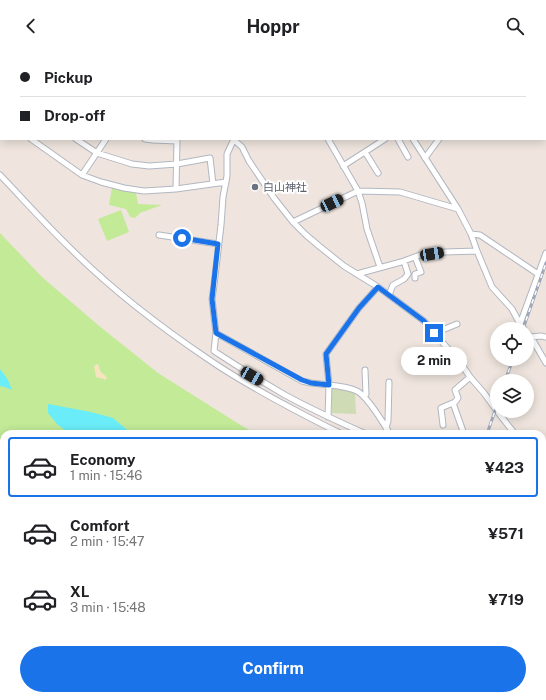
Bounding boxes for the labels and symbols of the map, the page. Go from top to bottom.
place label: 白山神社 [263,181,307,193]
marker: 白山神社 [250,182,260,192]
car [319,192,345,214]
route start [173,229,191,247]
car [419,246,445,262]
route end [425,324,443,342]
callout: 2 min [401,347,467,375]
car [239,365,265,387]

